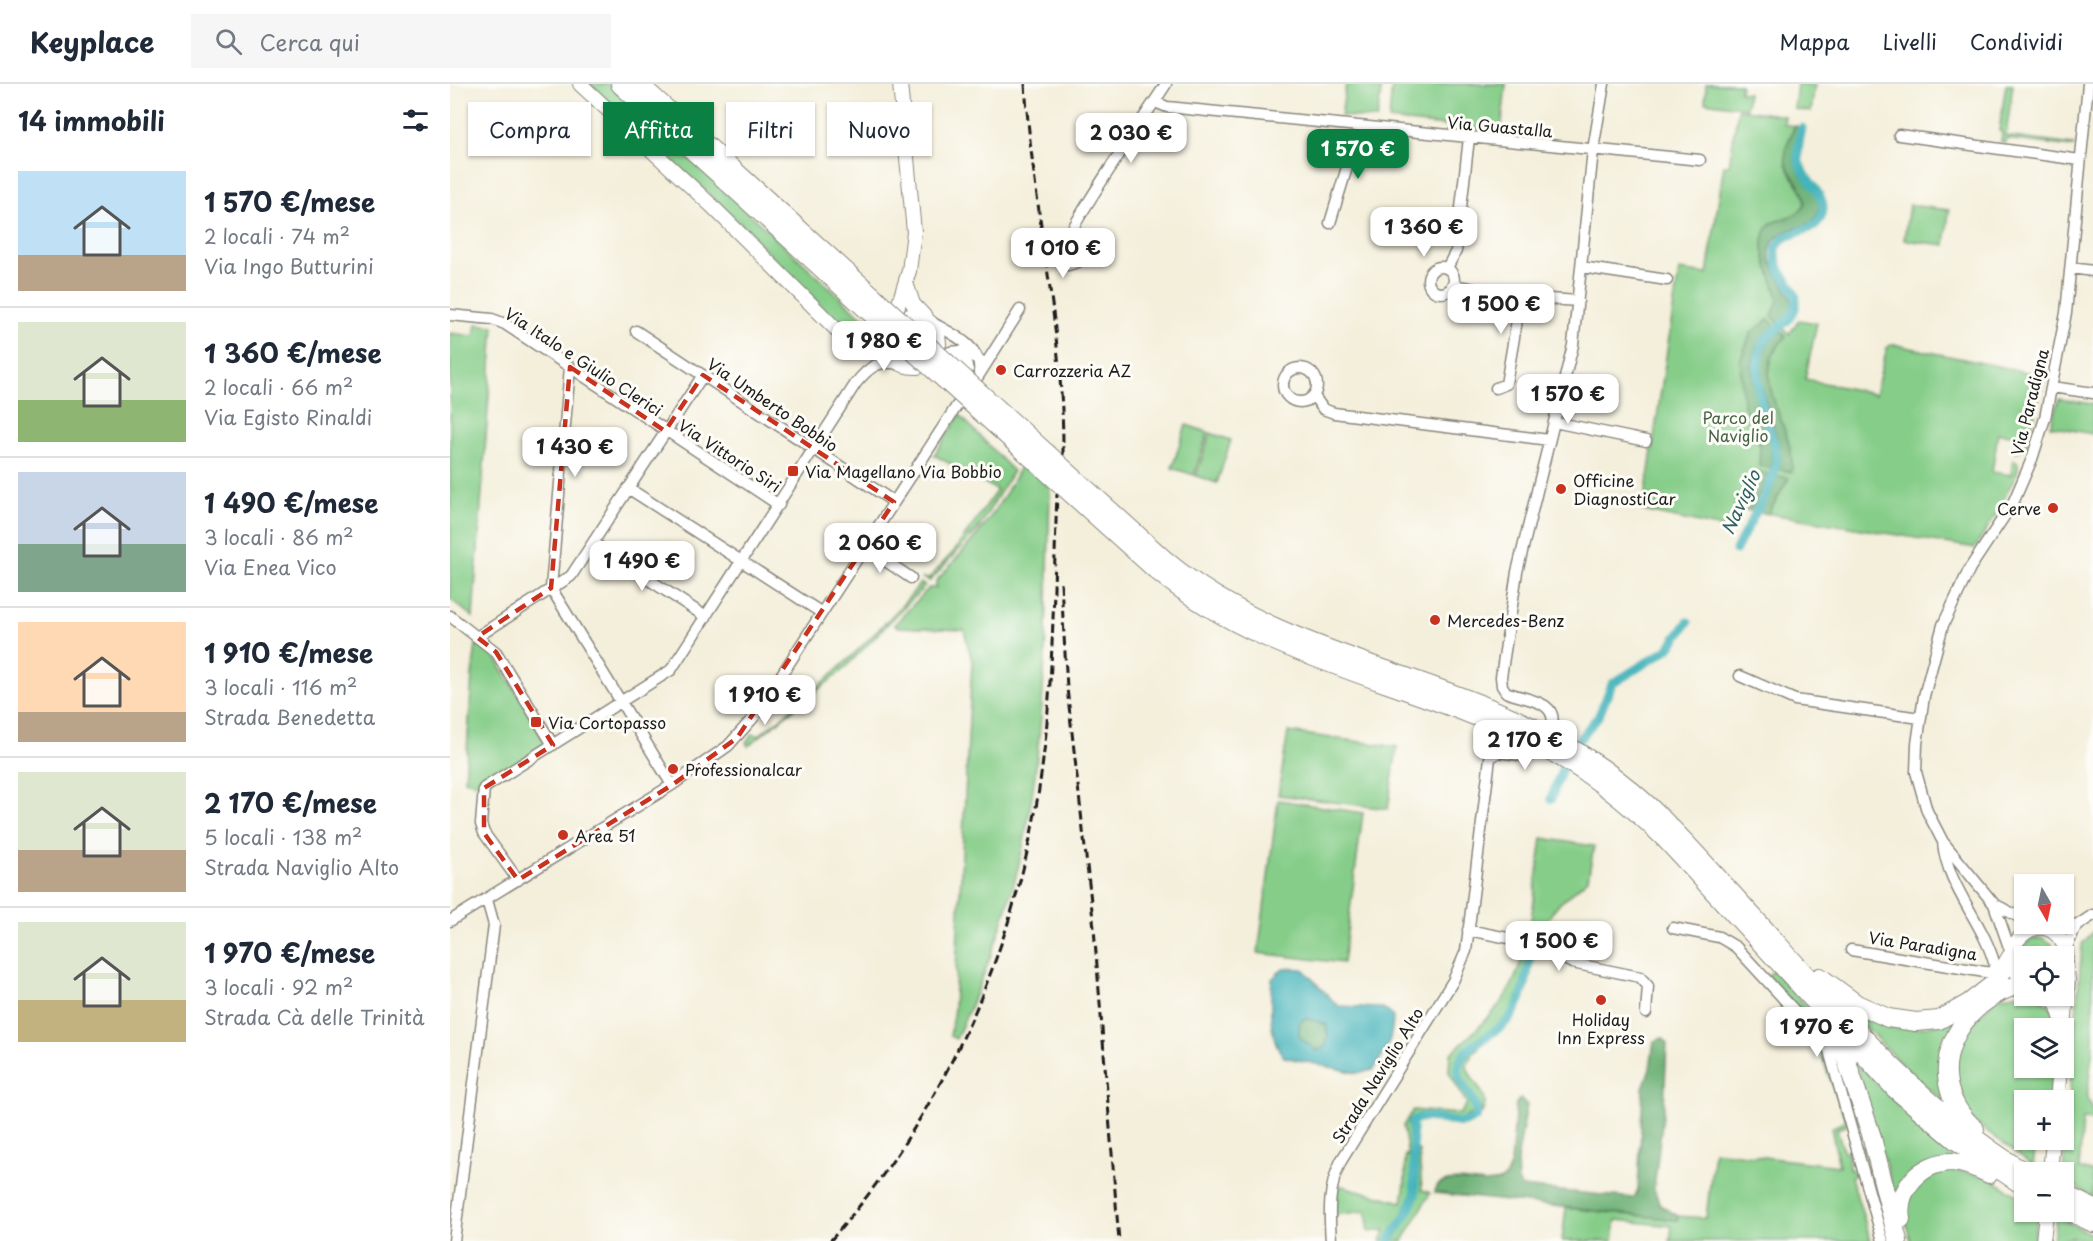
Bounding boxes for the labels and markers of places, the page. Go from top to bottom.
pin: 2 030 € [1076,113,1186,164]
pin: 1 570 € [1303,129,1413,180]
pin: 1 360 € [1369,207,1479,258]
pin: 1 010 € [1008,228,1118,279]
pin: 1 500 € [1446,284,1556,335]
pin: 1 980 € [829,321,939,372]
place label: Carrozzeria AZ [1013,358,1132,382]
marker: Carrozzeria AZ [994,363,1008,377]
pin: 1 570 € [1513,374,1623,425]
pin: 1 430 € [520,427,630,478]
place label: Via Magellano Via Bobbio [805,459,1002,483]
marker: Via Magellano Via Bobbio [786,464,800,478]
place label: Officine DiagnostiCar [1573,468,1677,510]
marker: Officine DiagnostiCar [1554,482,1568,496]
place label: Cerve [1997,496,2041,520]
marker: Cerve [2046,501,2060,515]
pin: 2 060 € [825,523,935,574]
pin: 1 490 € [587,541,697,592]
place label: Mercedes-Benz [1447,608,1565,632]
marker: Mercedes-Benz [1428,613,1442,627]
pin: 1 910 € [710,675,820,726]
place label: Via Cortopasso [548,710,666,734]
marker: Via Cortopasso [529,715,543,729]
pin: 2 170 € [1470,720,1580,771]
place label: Professionalcar [685,757,803,781]
marker: Professionalcar [666,762,680,776]
place label: Area 51 [575,823,636,847]
marker: Area 51 [556,828,570,842]
pin: 1 500 € [1504,921,1614,972]
marker: Holiday Inn Express [1594,993,1608,1007]
place label: Holiday Inn Express [1557,1007,1645,1049]
pin: 1 970 € [1762,1007,1872,1058]

